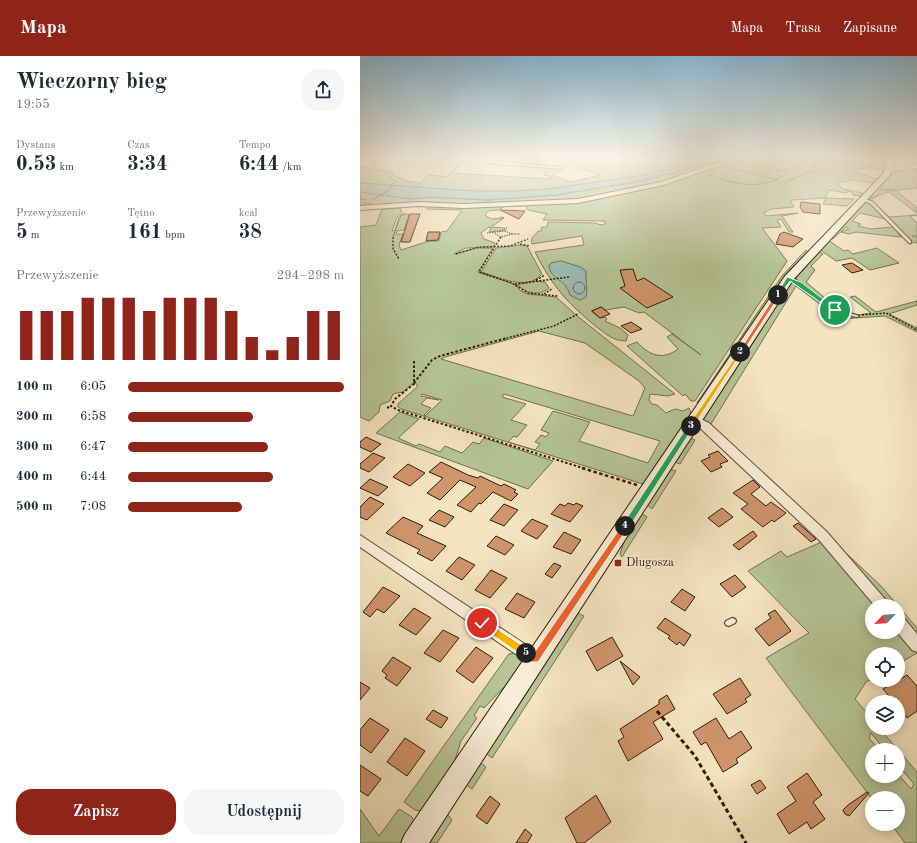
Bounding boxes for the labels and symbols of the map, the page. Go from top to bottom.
pin: 1 [768,285,788,305]
pin [818,293,852,327]
pin: 2 [730,342,750,362]
pin: 3 [681,416,701,436]
pin: 4 [615,516,635,536]
place label: Długosza [626,557,674,569]
marker: Długosza [613,558,623,568]
north arrow [865,599,905,639]
pin [465,606,499,640]
pin: 5 [516,643,536,663]

